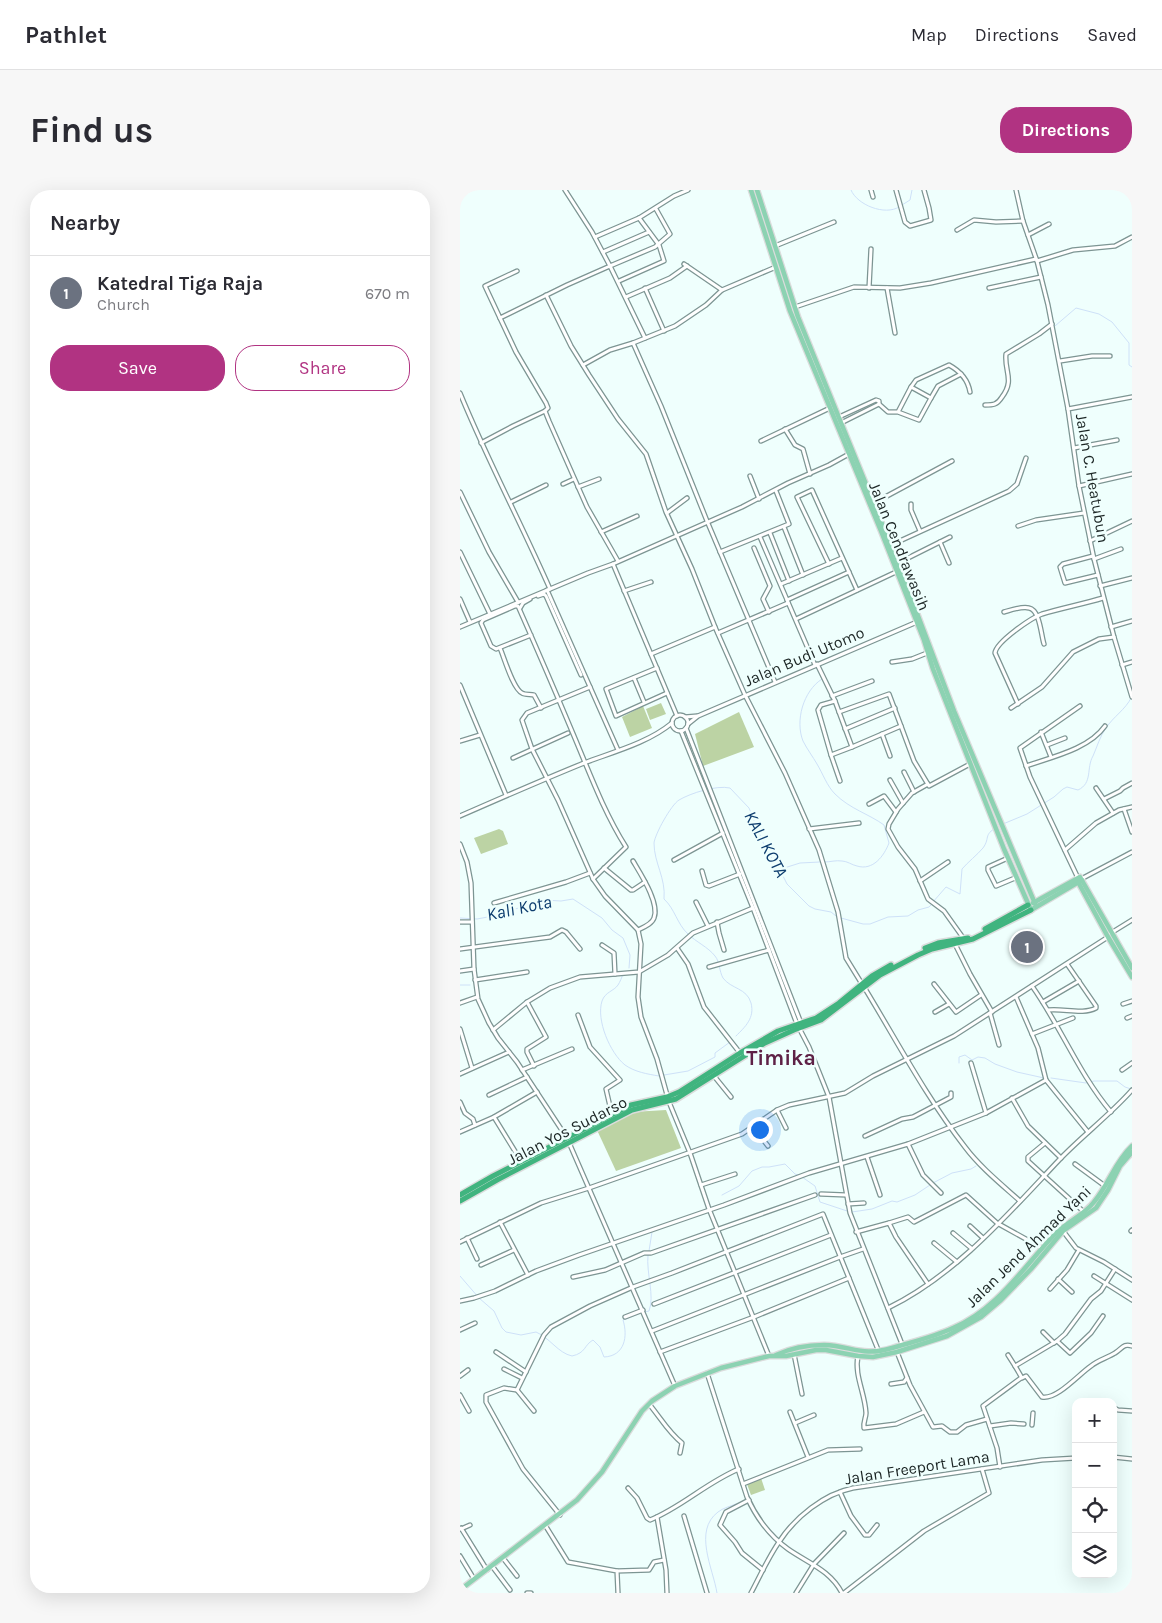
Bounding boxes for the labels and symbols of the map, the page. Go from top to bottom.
street label: Jalan C. Heatubun [1072,412,1113,544]
street label: Jalan Cendrawasih [865,479,934,613]
street label: Jalan Budi Utomo [741,623,867,690]
water label: KALI KOTA [739,807,793,881]
water label: Kali Kota [484,890,554,926]
pin: 1 [1011,928,1043,966]
district label: Timika [746,1046,816,1070]
street label: Jalan Yos Sudarso [504,1092,630,1169]
your location [747,1117,773,1143]
street label: Jalan Jend Ahmad Yani [962,1182,1095,1311]
street label: Jalan Freeport Lama [843,1447,991,1488]

